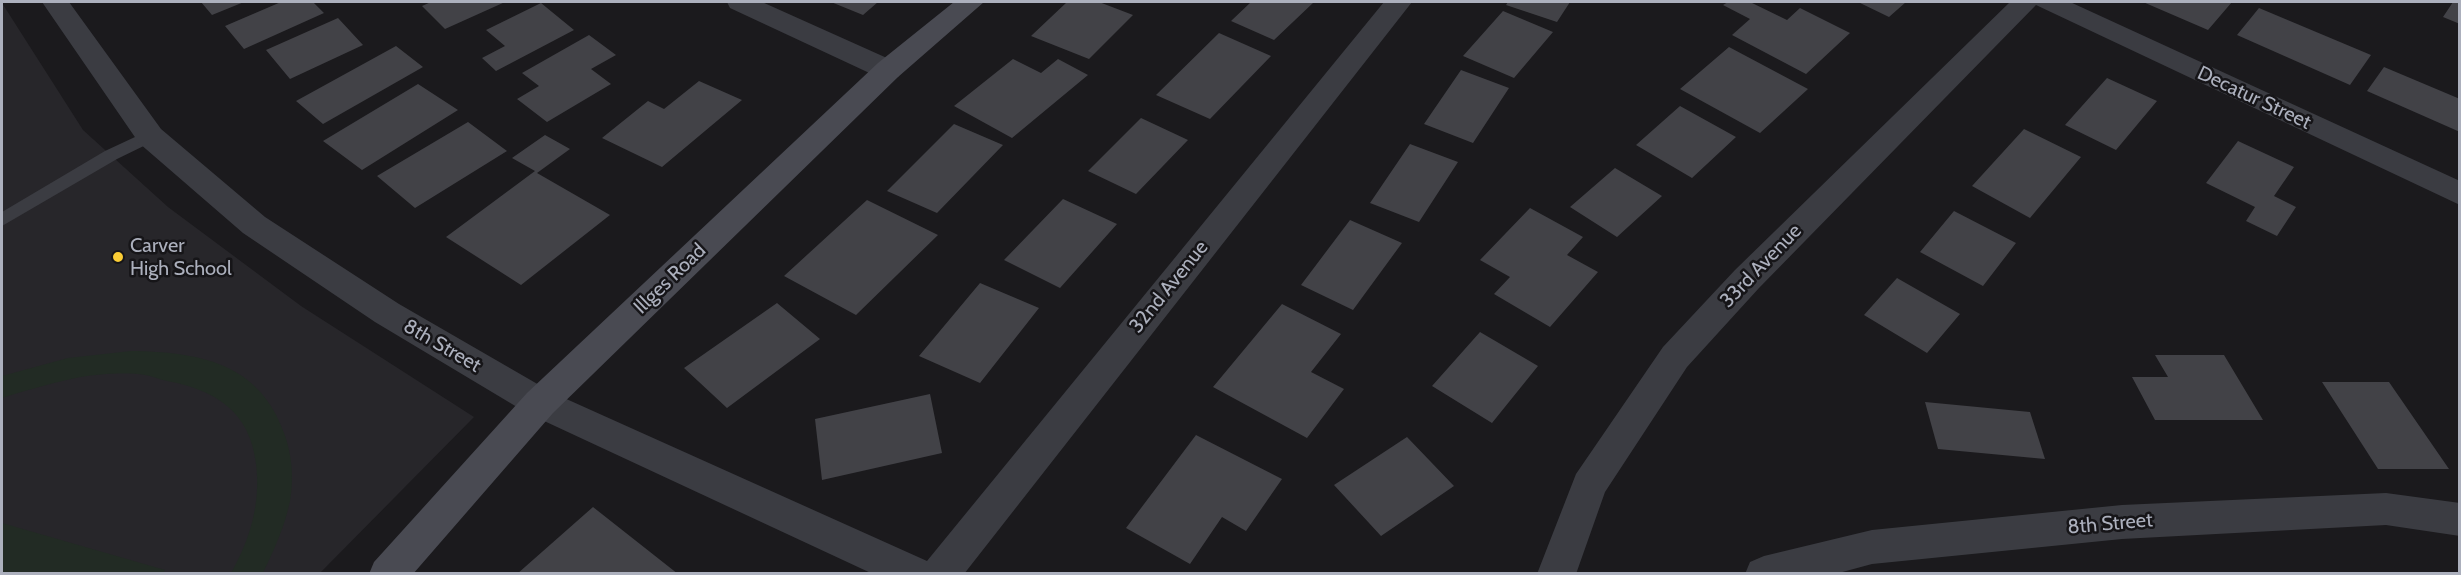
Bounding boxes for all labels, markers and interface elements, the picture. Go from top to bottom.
street label: Decatur Street [2193,61,2315,135]
street label: 33rd Avenue [1715,219,1807,313]
place label: Carver High School [130,234,232,281]
street label: 32nd Avenue [1125,236,1213,338]
street label: Illges Road [629,239,711,319]
marker: Carver High School [111,250,125,264]
street label: 8th Street [399,314,485,378]
street label: 8th Street [2066,508,2154,540]

